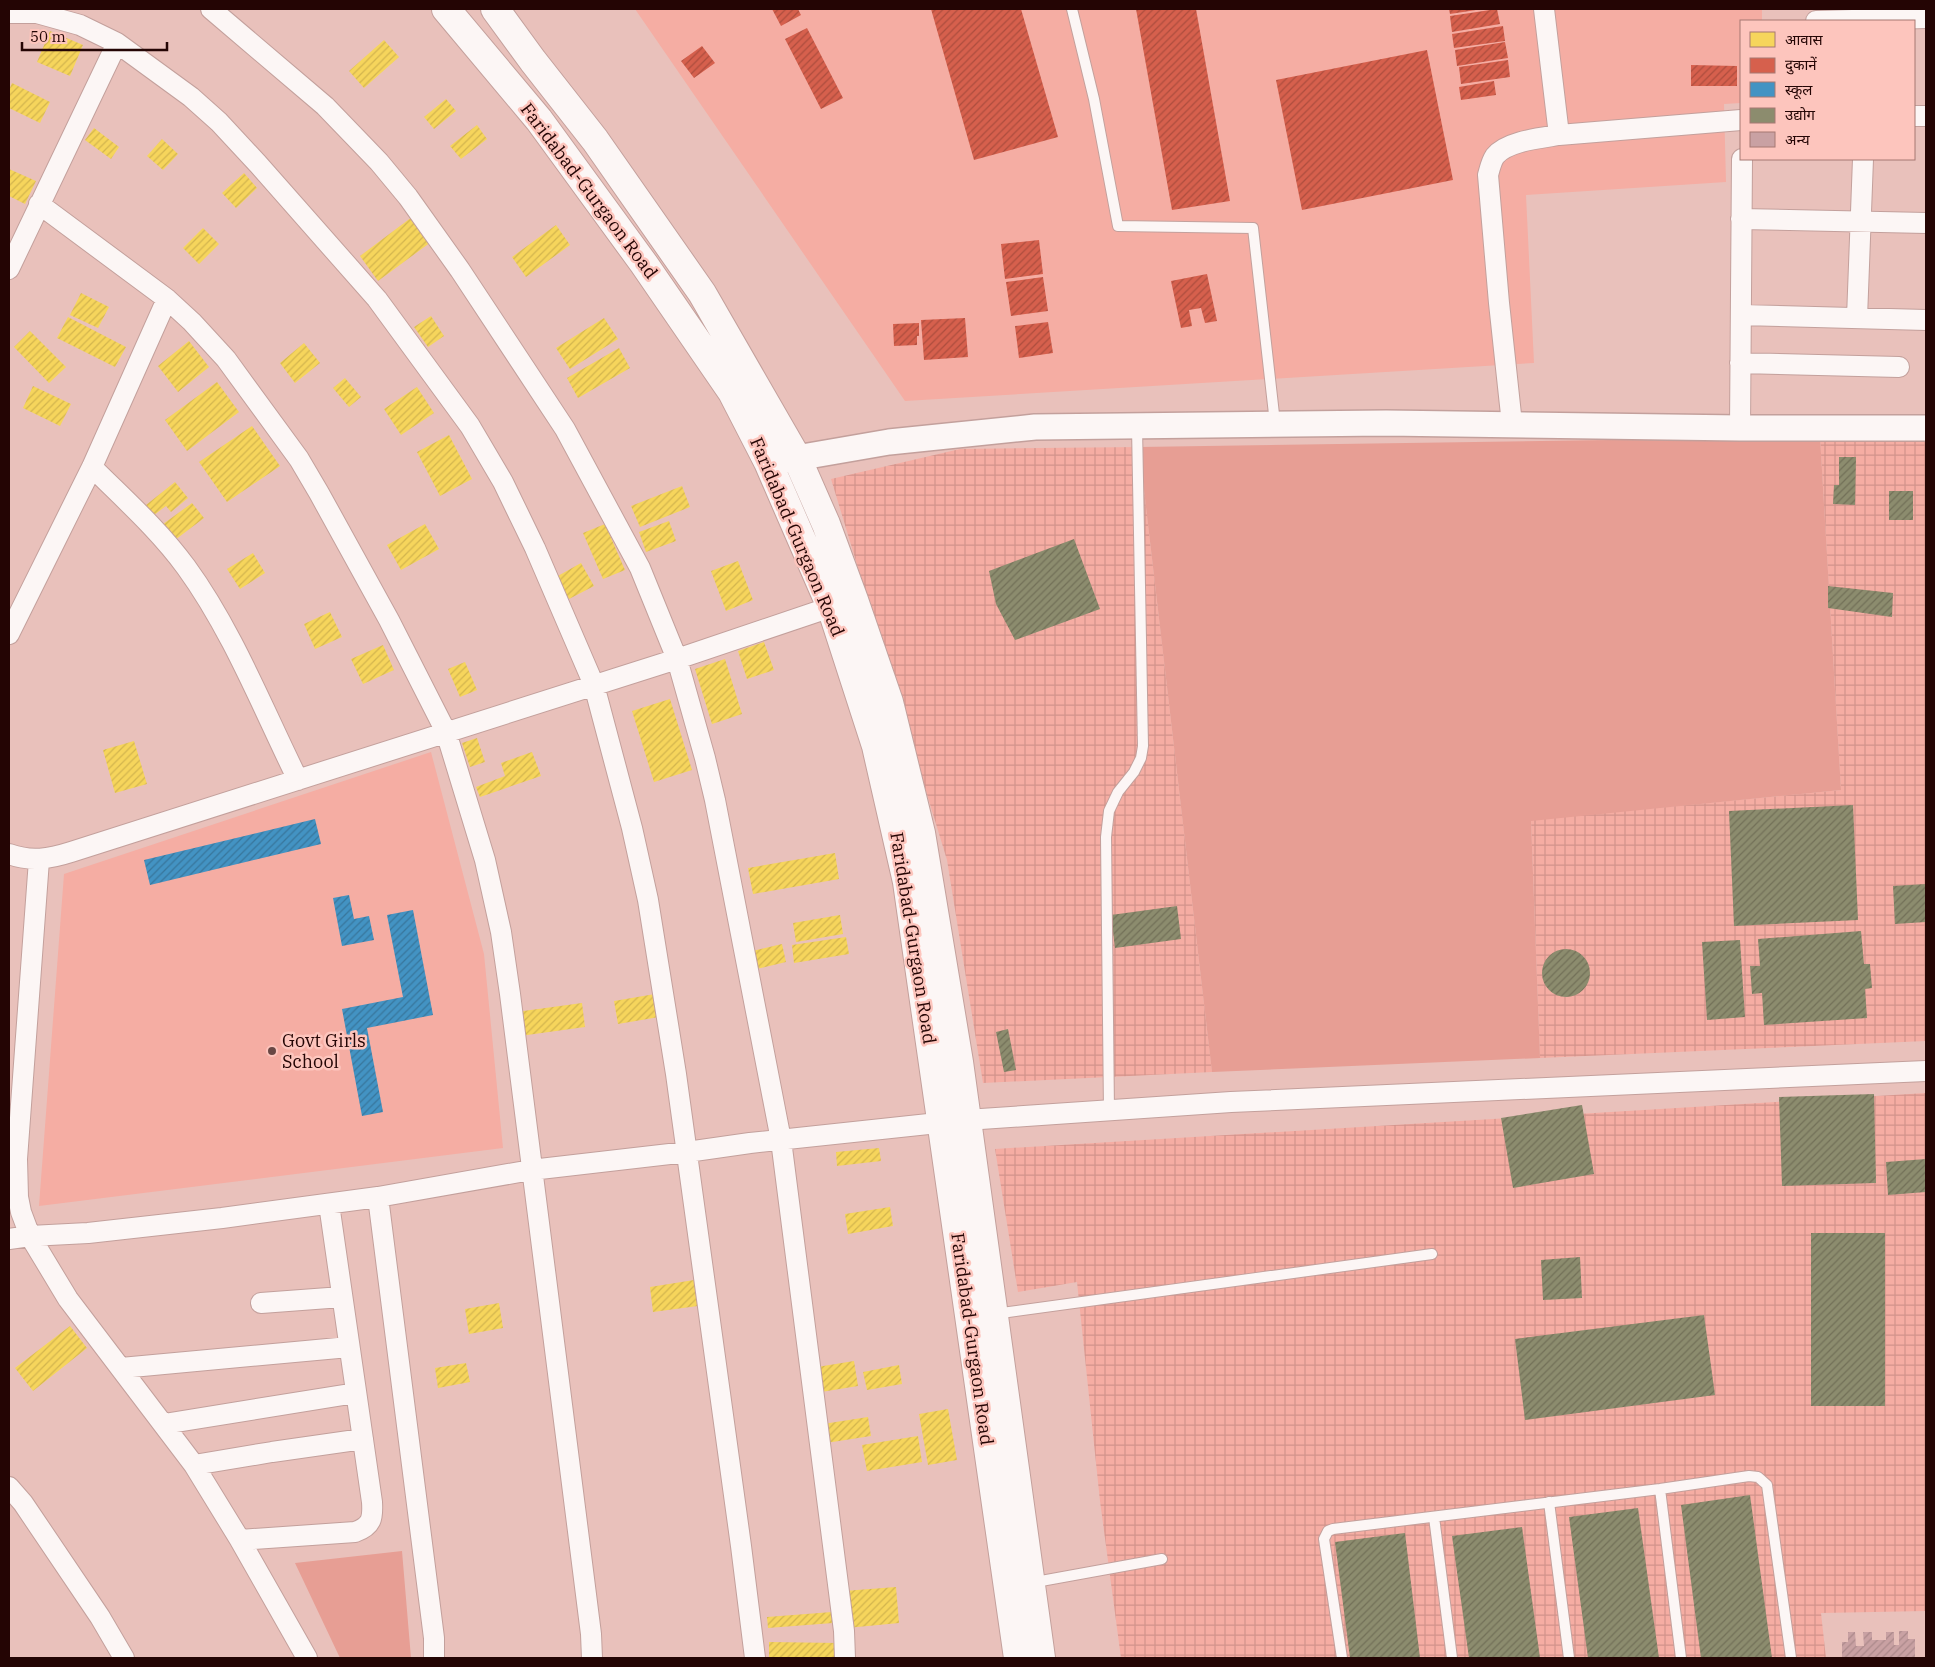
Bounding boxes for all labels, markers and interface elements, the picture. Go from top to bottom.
scale bar [22,20,168,52]
legend [1740,20,1915,160]
text: 50 m [30,27,66,46]
text: आवास [1785,30,1824,49]
text: दुकानें [1785,55,1817,75]
text: स्कूल [1785,80,1813,100]
street label: Faridabad-Gurgaon Road [516,98,663,283]
text: उद्योग [1785,105,1816,124]
text: अन्य [1785,130,1810,149]
street label: Faridabad-Gurgaon Road [745,434,850,640]
street label: Faridabad-Gurgaon Road [885,830,942,1046]
place label: Govt Girls School [282,1029,366,1073]
marker: Govt Girls School [266,1045,278,1057]
street label: Faridabad-Gurgaon Road [946,1231,999,1447]

